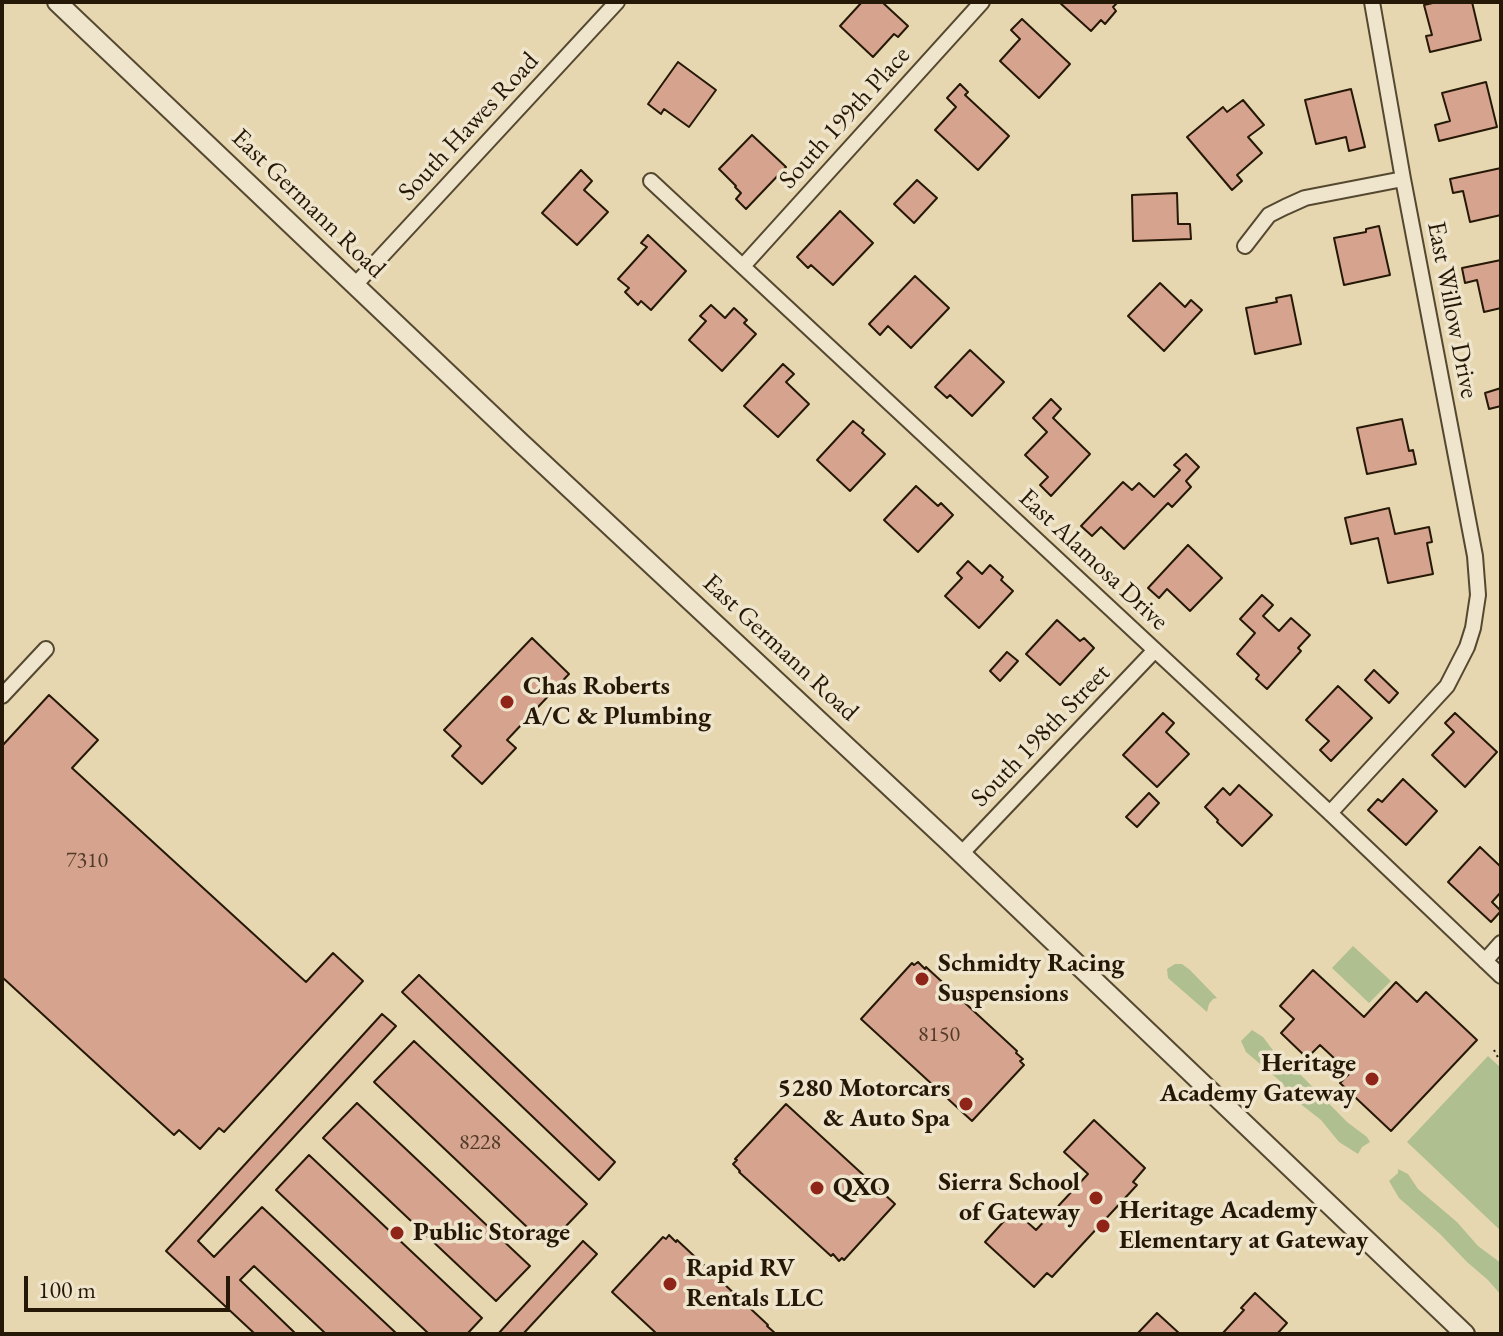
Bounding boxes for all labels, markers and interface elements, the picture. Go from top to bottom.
street label: South 199th Place [773,40,917,196]
street label: South Hawes Road [392,46,546,208]
street label: East Germann Road [225,123,391,285]
street label: East Willow Drive [1420,219,1484,401]
street label: East Alamosa Drive [1012,483,1174,637]
street label: East Germann Road [696,568,864,728]
street label: South 198th Street [965,658,1117,814]
place label: Chas Roberts A/C & Plumbing [523,671,711,732]
marker: Chas Roberts A/C & Plumbing [498,693,516,711]
house number: 7310 [66,848,108,874]
place label: Schmidty Racing Suspensions [938,948,1124,1010]
marker: Schmidty Racing Suspensions [913,970,931,988]
house number: 8150 [918,1022,960,1048]
place label: Heritage Academy Gateway [1160,1048,1356,1110]
marker: Heritage Academy Gateway [1363,1070,1381,1088]
place label: 5280 Motorcars & Auto Spa [778,1073,950,1134]
marker: 5280 Motorcars & Auto Spa [957,1095,975,1113]
house number: 8228 [459,1130,501,1156]
place label: Sierra School of Gateway [938,1167,1080,1228]
place label: QXO [833,1172,890,1204]
marker: QXO [808,1179,826,1197]
marker: Sierra School of Gateway [1087,1189,1105,1207]
place label: Heritage Academy Elementary at Gateway [1119,1195,1368,1256]
place label: Public Storage [413,1217,570,1249]
marker: Heritage Academy Elementary at Gateway [1094,1217,1112,1235]
marker: Public Storage [388,1224,406,1242]
place label: Rapid RV Rentals LLC [686,1253,824,1314]
scale bar [28,1260,234,1310]
text: 100 m [38,1274,96,1305]
marker: Rapid RV Rentals LLC [661,1275,679,1293]

